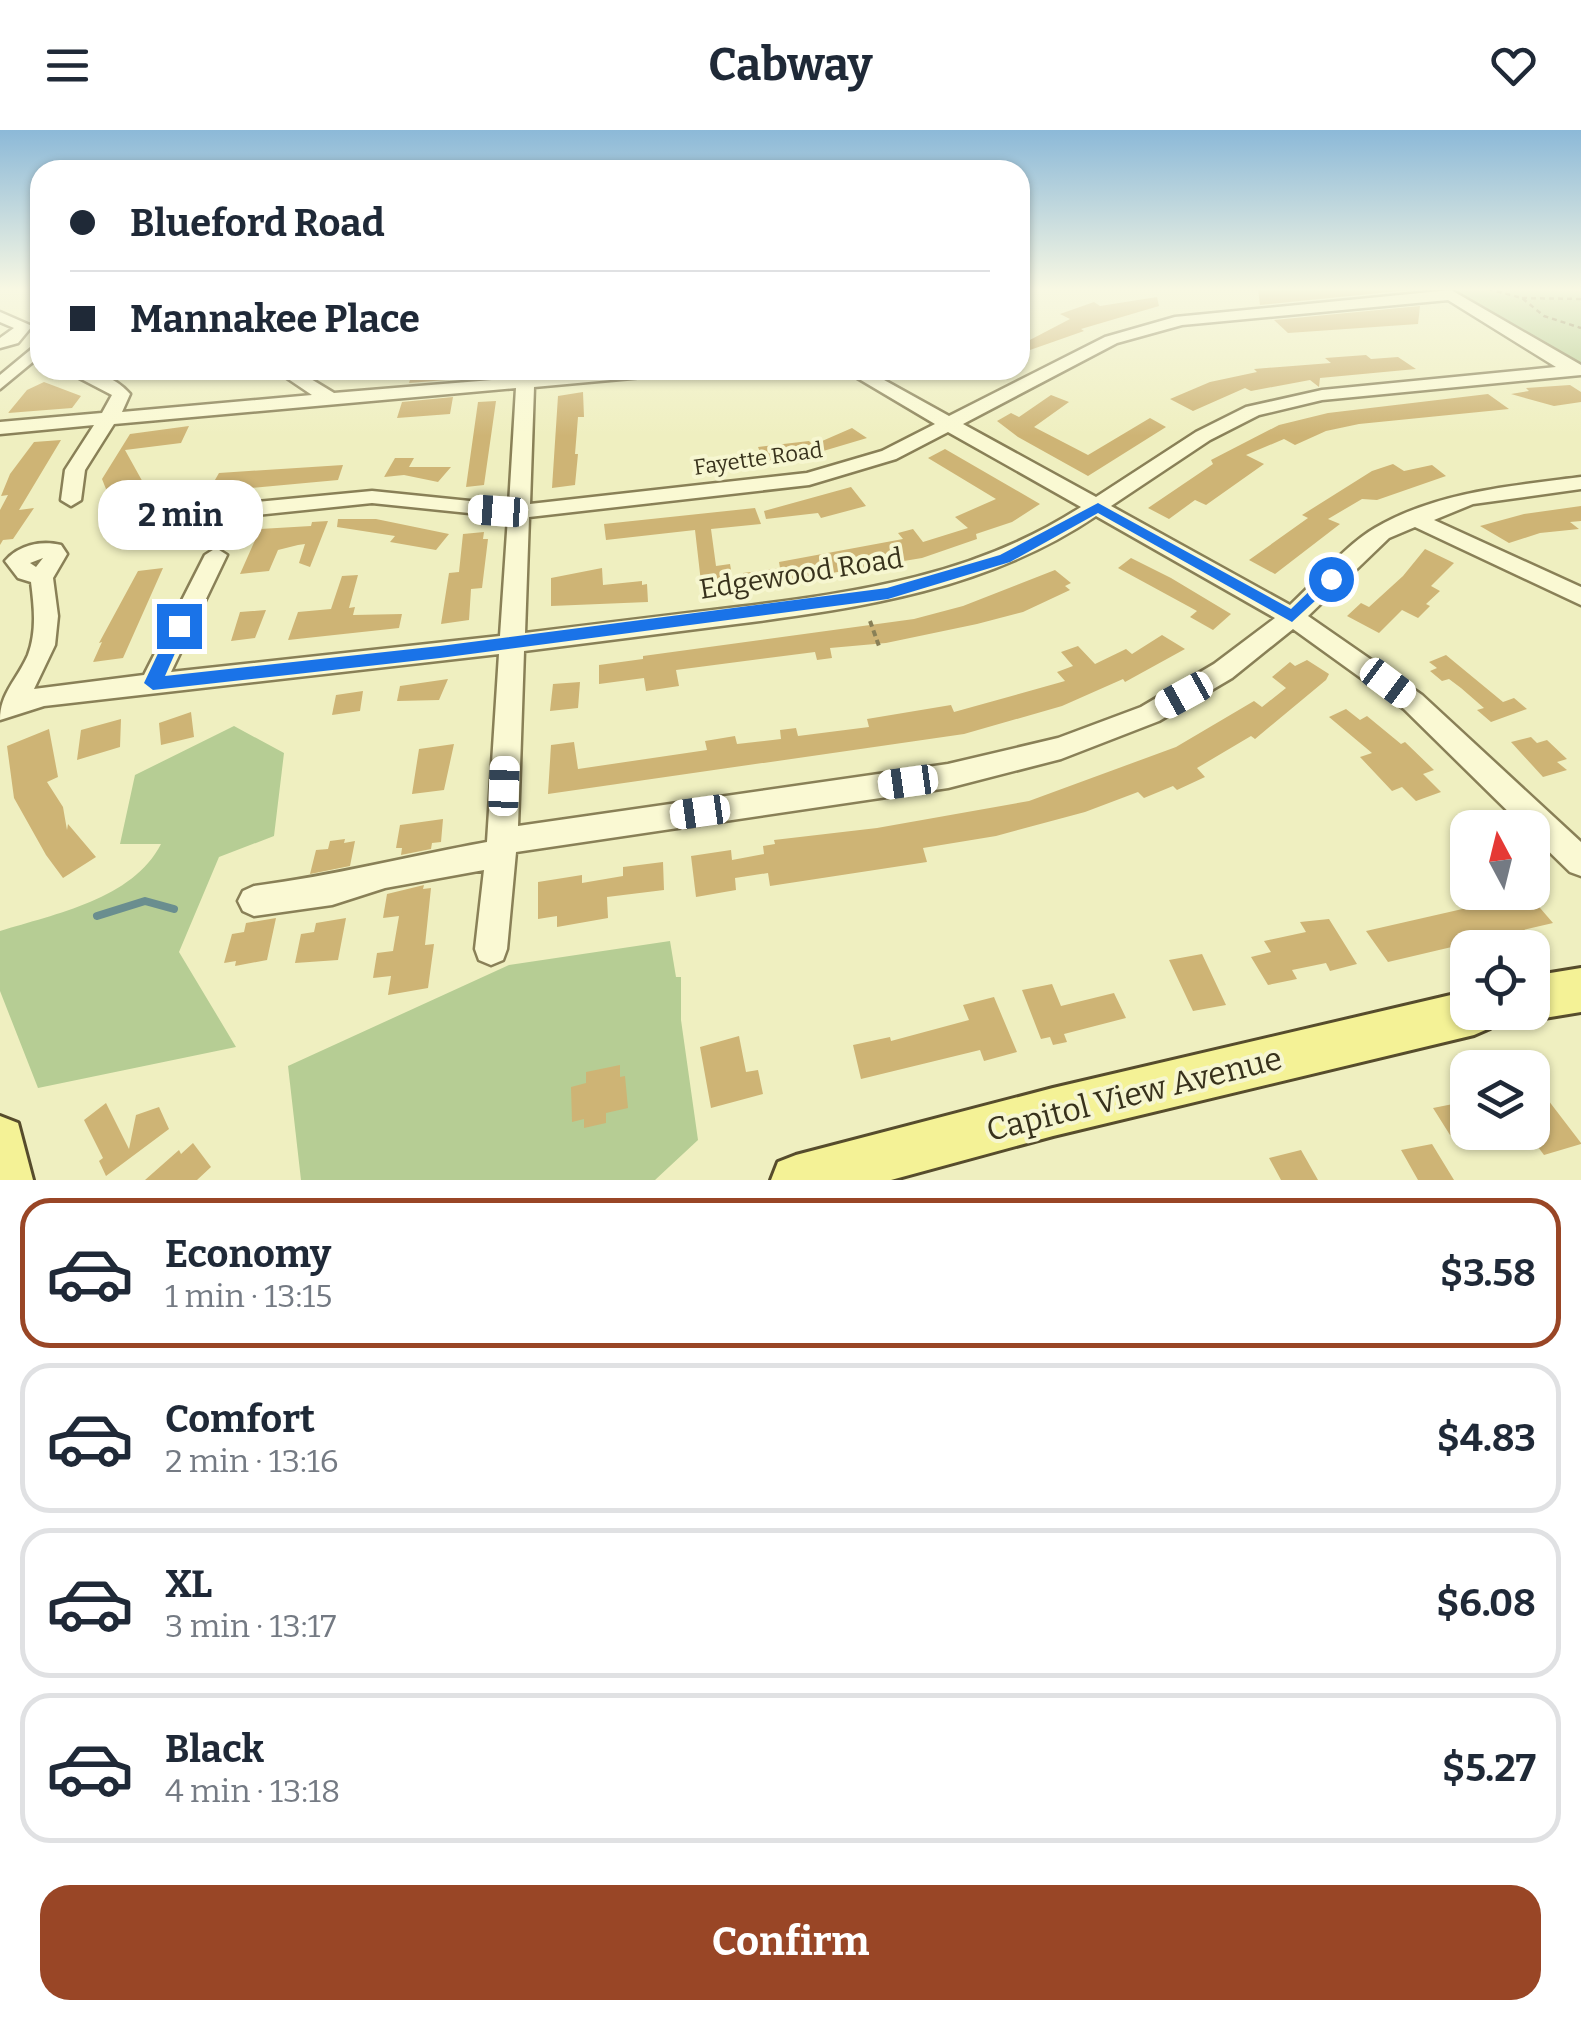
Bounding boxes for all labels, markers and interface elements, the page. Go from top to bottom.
icon: menu [40,38,95,93]
text: Cabway [708,38,873,92]
icon: heart [1486,38,1541,93]
text: Blueford Road [130,200,385,246]
text: Mannakee Place [130,296,420,342]
street label: Fayette Road [692,436,824,481]
callout: 2 min [96,481,262,551]
car [467,494,529,528]
text: 2 min [138,496,223,534]
street label: Edgewood Road [697,541,905,606]
route start [1309,557,1354,602]
route end [157,604,202,649]
car [1355,653,1421,713]
car [1150,667,1218,723]
car [488,755,520,817]
car [876,763,940,801]
car [668,793,732,831]
north arrow [1450,810,1550,910]
map controls [1450,810,1550,1150]
button: locate [1450,930,1550,1030]
street label: Capitol View Avenue [982,1039,1286,1149]
button: layers [1450,1050,1550,1150]
icon: car [45,1228,135,1318]
text: Economy [165,1231,331,1277]
text: $3.58 [1440,1250,1536,1296]
text: 1 min · 13:15 [165,1277,332,1315]
icon: car [45,1393,135,1483]
text: Comfort [165,1396,315,1442]
text: $4.83 [1437,1415,1536,1461]
text: 2 min · 13:16 [165,1442,338,1480]
icon: car [45,1558,135,1648]
text: XL [165,1561,212,1607]
text: $6.08 [1436,1580,1536,1626]
text: 3 min · 13:17 [165,1607,336,1645]
icon: car [45,1723,135,1813]
text: Black [165,1726,264,1772]
text: $5.27 [1442,1745,1536,1791]
text: 4 min · 13:18 [165,1772,340,1810]
button: Confirm [40,1885,1541,2000]

